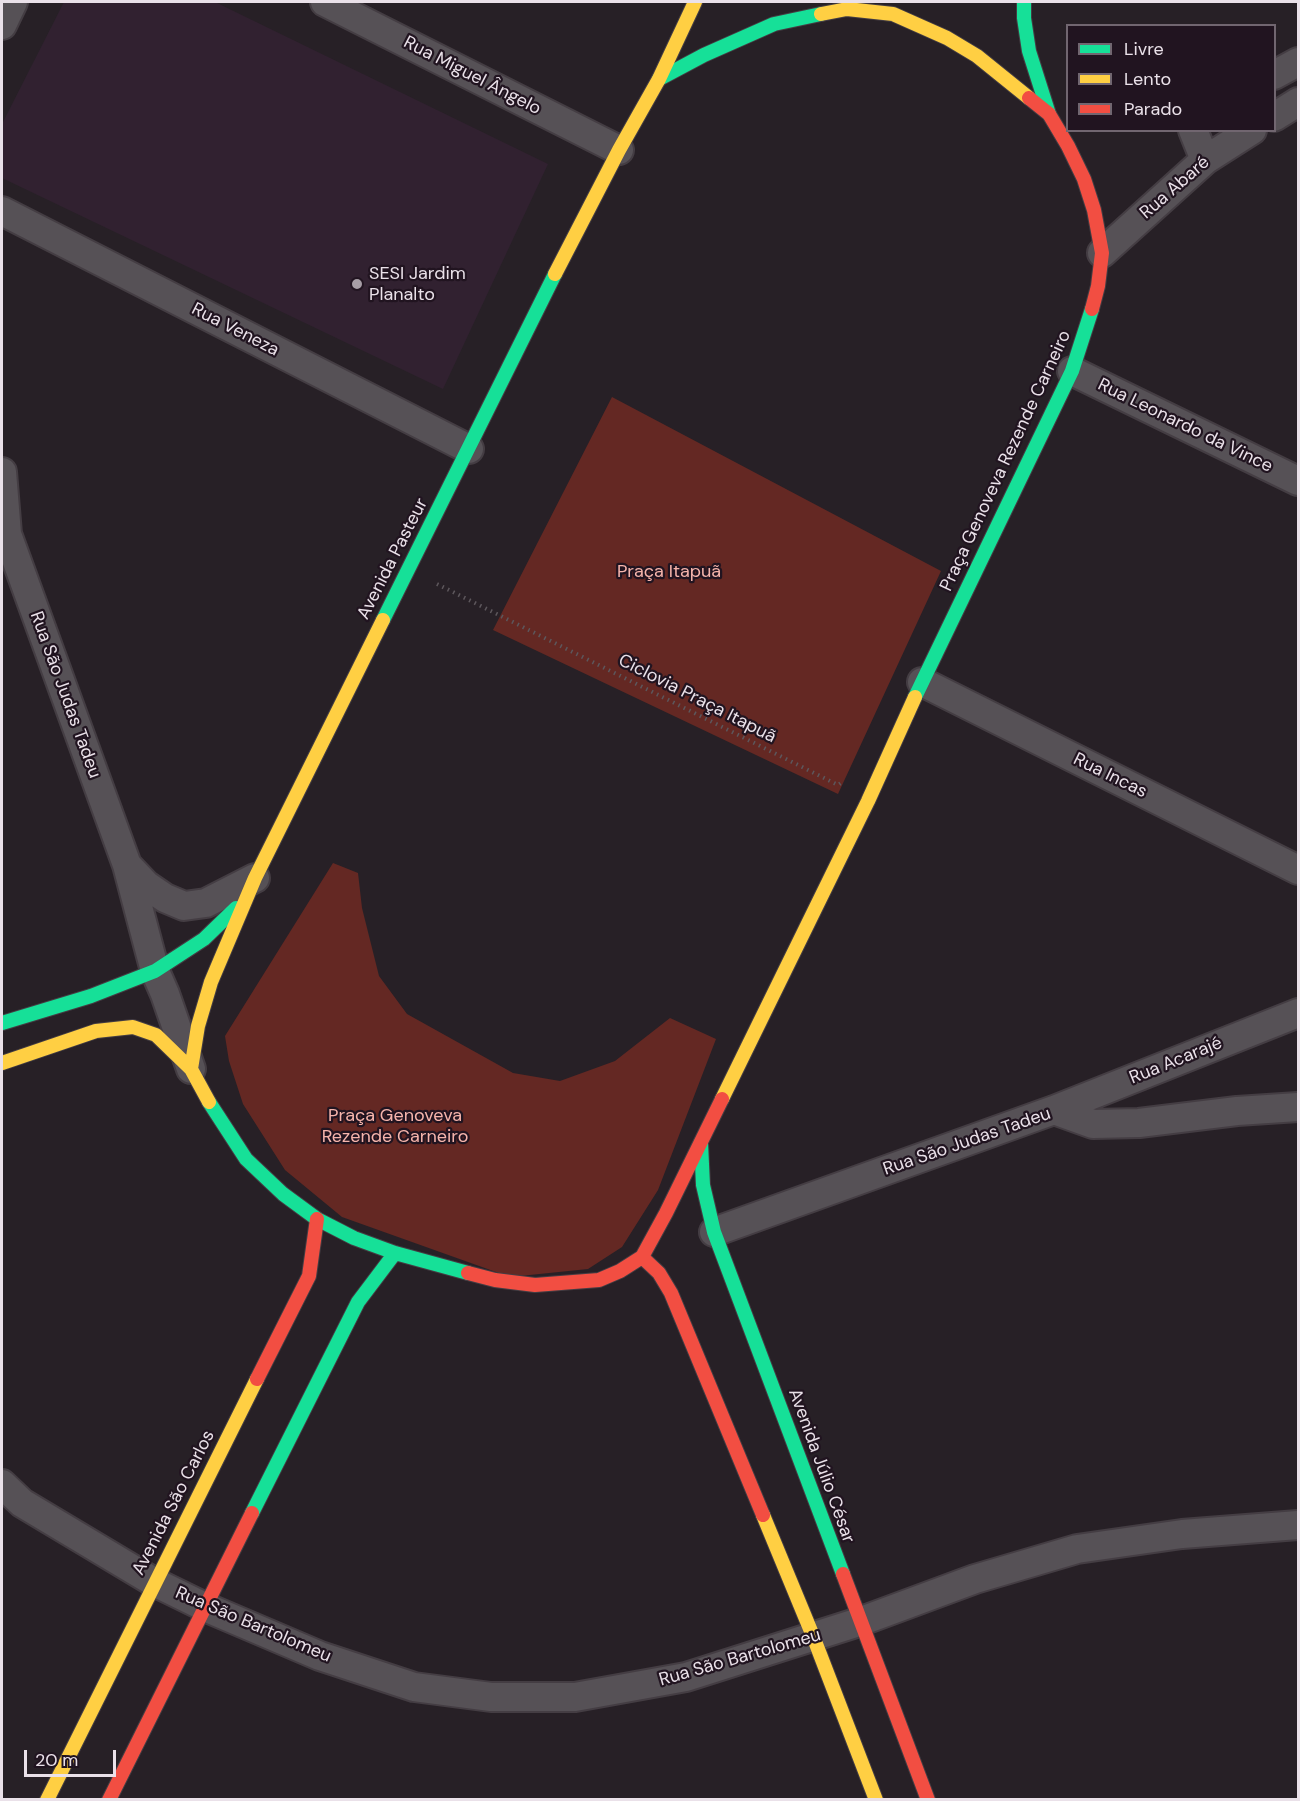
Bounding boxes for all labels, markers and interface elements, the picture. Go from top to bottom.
legend [1066,24,1276,132]
street label: Rua Miguel Ângelo [400,32,544,120]
text: Livre [1124,37,1164,61]
text: Lento [1124,67,1171,91]
text: Parado [1124,97,1182,121]
street label: Rua Abaré [1136,152,1214,224]
place label: SESI Jardim Planalto [369,263,466,306]
marker: SESI Jardim Planalto [350,277,364,291]
street label: Rua Veneza [188,299,282,361]
street label: Praça Genoveva Rezende Carneiro [936,327,1076,595]
street label: Rua Leonardo da Vince [1094,374,1276,478]
street label: Avenida Pasteur [353,495,433,623]
park label: Praça Itapuã [617,561,721,583]
street label: Rua São Judas Tadeu [25,609,105,781]
street label: Ciclovia Praça Itapuã [614,650,780,748]
street label: Rua Incas [1070,749,1150,803]
street label: Rua Acarajé [1126,1033,1226,1089]
street label: Rua São Judas Tadeu [880,1103,1054,1181]
park label: Praça Genoveva Rezende Carneiro [322,1105,468,1148]
street label: Avenida Júlio César [783,1386,859,1546]
street label: Avenida São Carlos [128,1427,220,1579]
street label: Rua São Bartolomeu [172,1582,334,1668]
street label: Rua São Bartolomeu [657,1625,823,1691]
scale bar [27,1738,118,1776]
text: 20 m [35,1748,78,1772]

